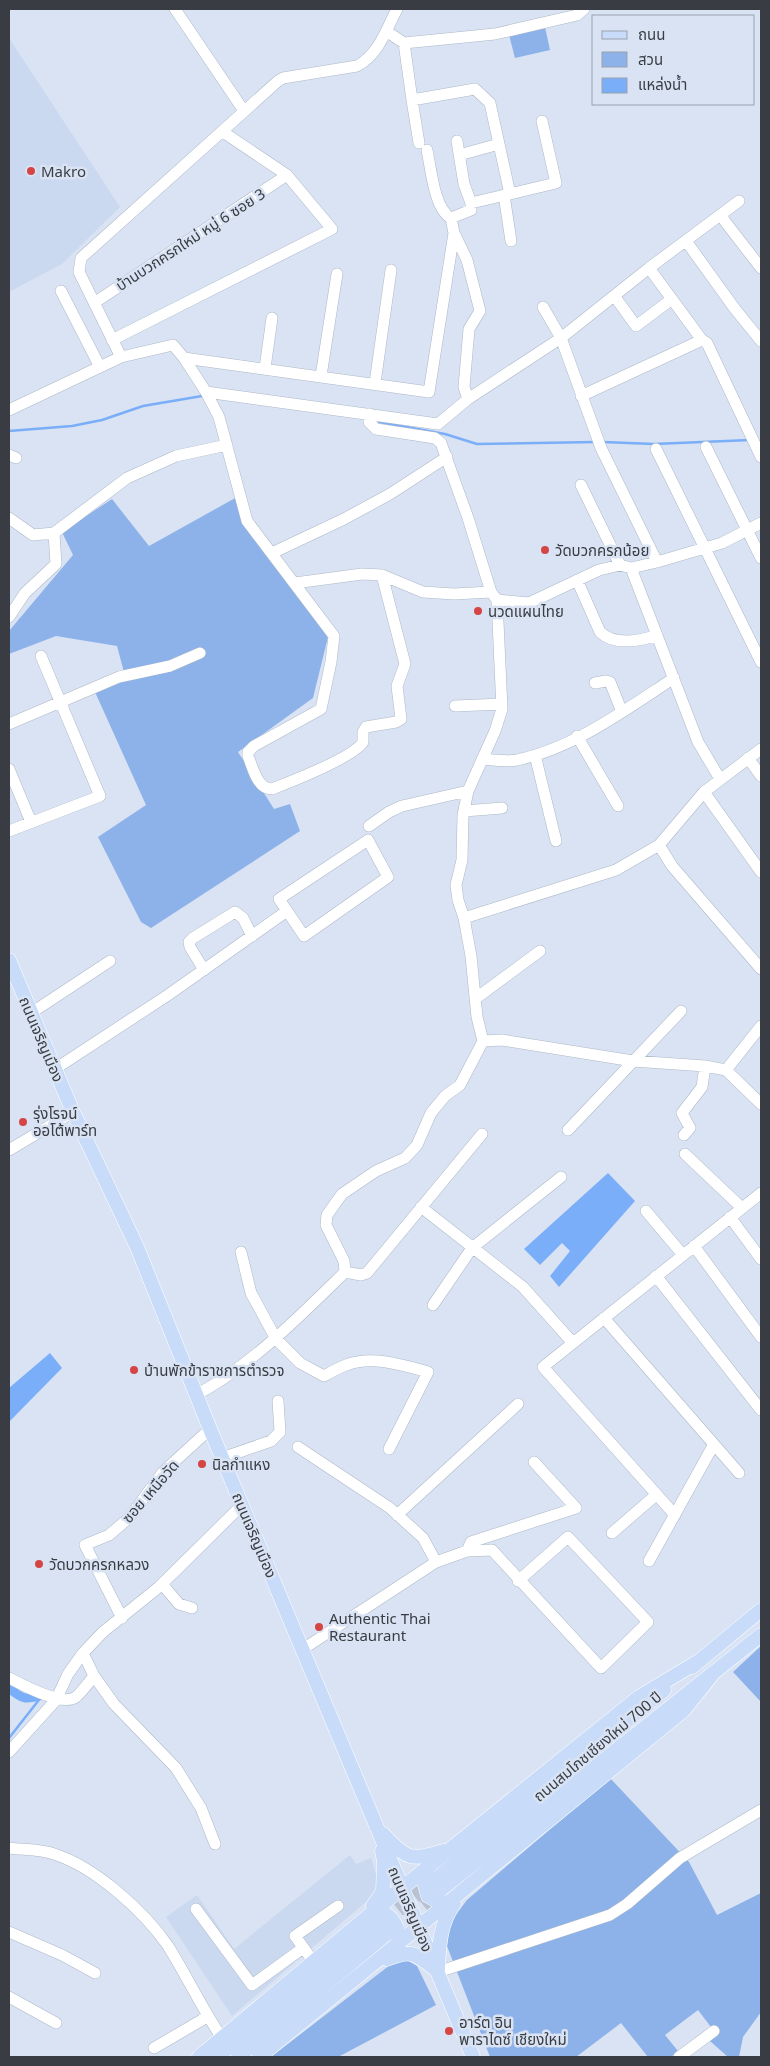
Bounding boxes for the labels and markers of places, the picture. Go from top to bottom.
place label: Makro [41,161,86,181]
marker: Makro [25,165,37,177]
place label: วัดบวกครกน้อย [555,540,649,560]
marker: วัดบวกครกน้อย [539,544,551,556]
place label: นวดแผนไทย [488,601,564,621]
marker: นวดแผนไทย [472,605,484,617]
place label: รุ่งโรจน์ ออโต้พาร์ท [33,1103,97,1140]
marker: รุ่งโรจน์ ออโต้พาร์ท [17,1116,29,1128]
place label: บ้านพักข้าราชการตำรวจ [144,1360,284,1380]
marker: บ้านพักข้าราชการตำรวจ [128,1364,140,1376]
place label: นิลกําแหง [212,1454,270,1474]
marker: นิลกําแหง [196,1458,208,1470]
place label: วัดบวกครกหลวง [49,1554,149,1574]
marker: วัดบวกครกหลวง [33,1558,45,1570]
place label: Authentic Thai Restaurant [329,1608,431,1645]
marker: Authentic Thai Restaurant [313,1621,325,1633]
place label: อาร์ต อิน พาราไดซ์ เชียงใหม่ [459,2012,567,2049]
marker: อาร์ต อิน พาราไดซ์ เชียงใหม่ [443,2025,455,2037]

